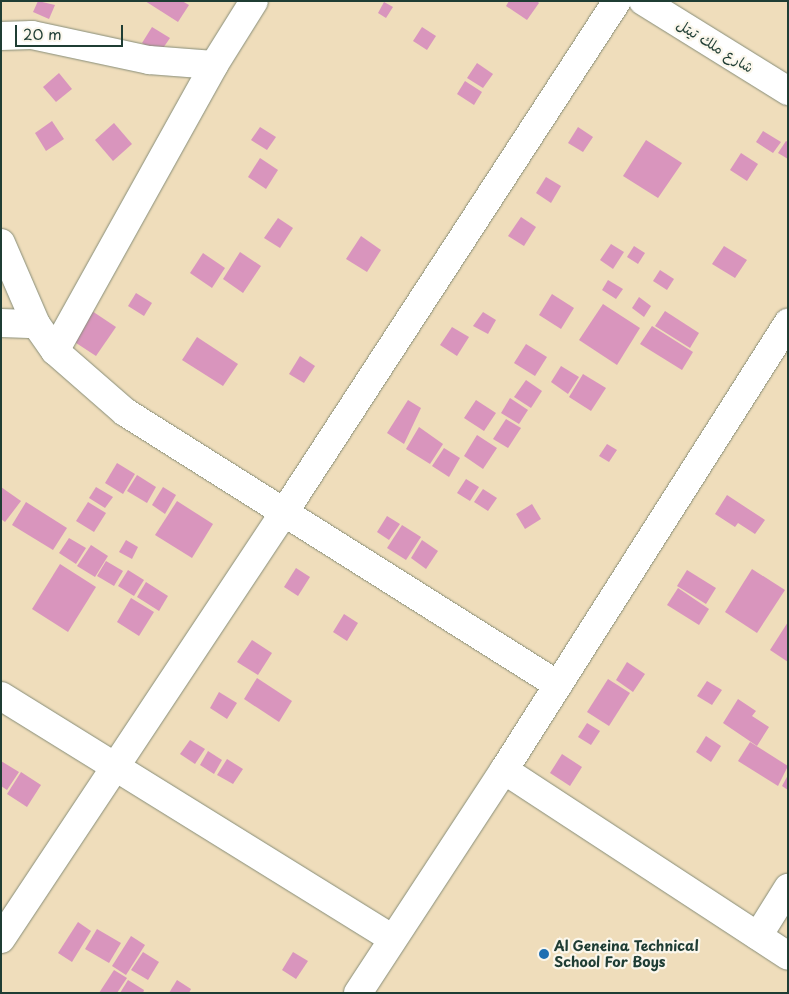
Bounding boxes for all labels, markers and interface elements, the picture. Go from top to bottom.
scale bar [18,15,125,47]
street label: شارع ملك تيتل [674,16,756,76]
text: 20 m [23,22,62,45]
place label: Al Geneina Technical School For Boys [554,938,701,970]
marker: Al Geneina Technical School For Boys [538,948,550,960]

